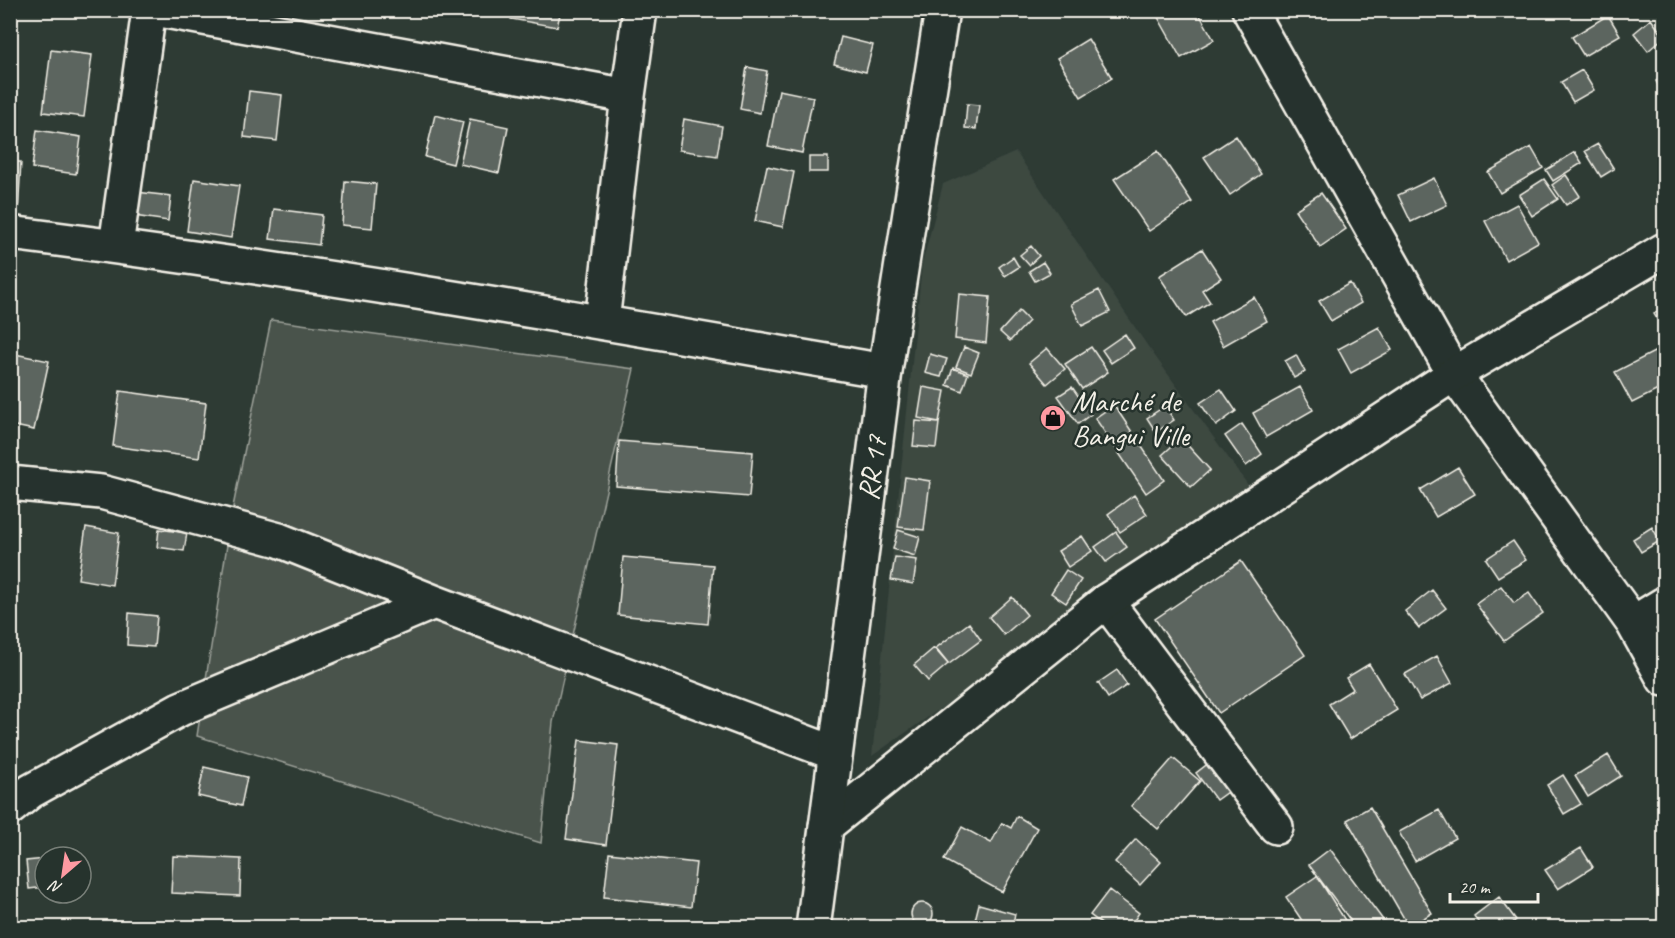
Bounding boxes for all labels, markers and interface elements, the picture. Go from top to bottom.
place label: Marché de Bangui Ville [1072,382,1191,454]
shop icon: Marché de Bangui Ville [1038,403,1068,433]
street label: RR 17 [849,432,896,503]
north arrow [33,845,93,905]
scale bar [1450,866,1538,904]
text: N [44,875,65,898]
text: 20 m [1459,876,1492,898]

